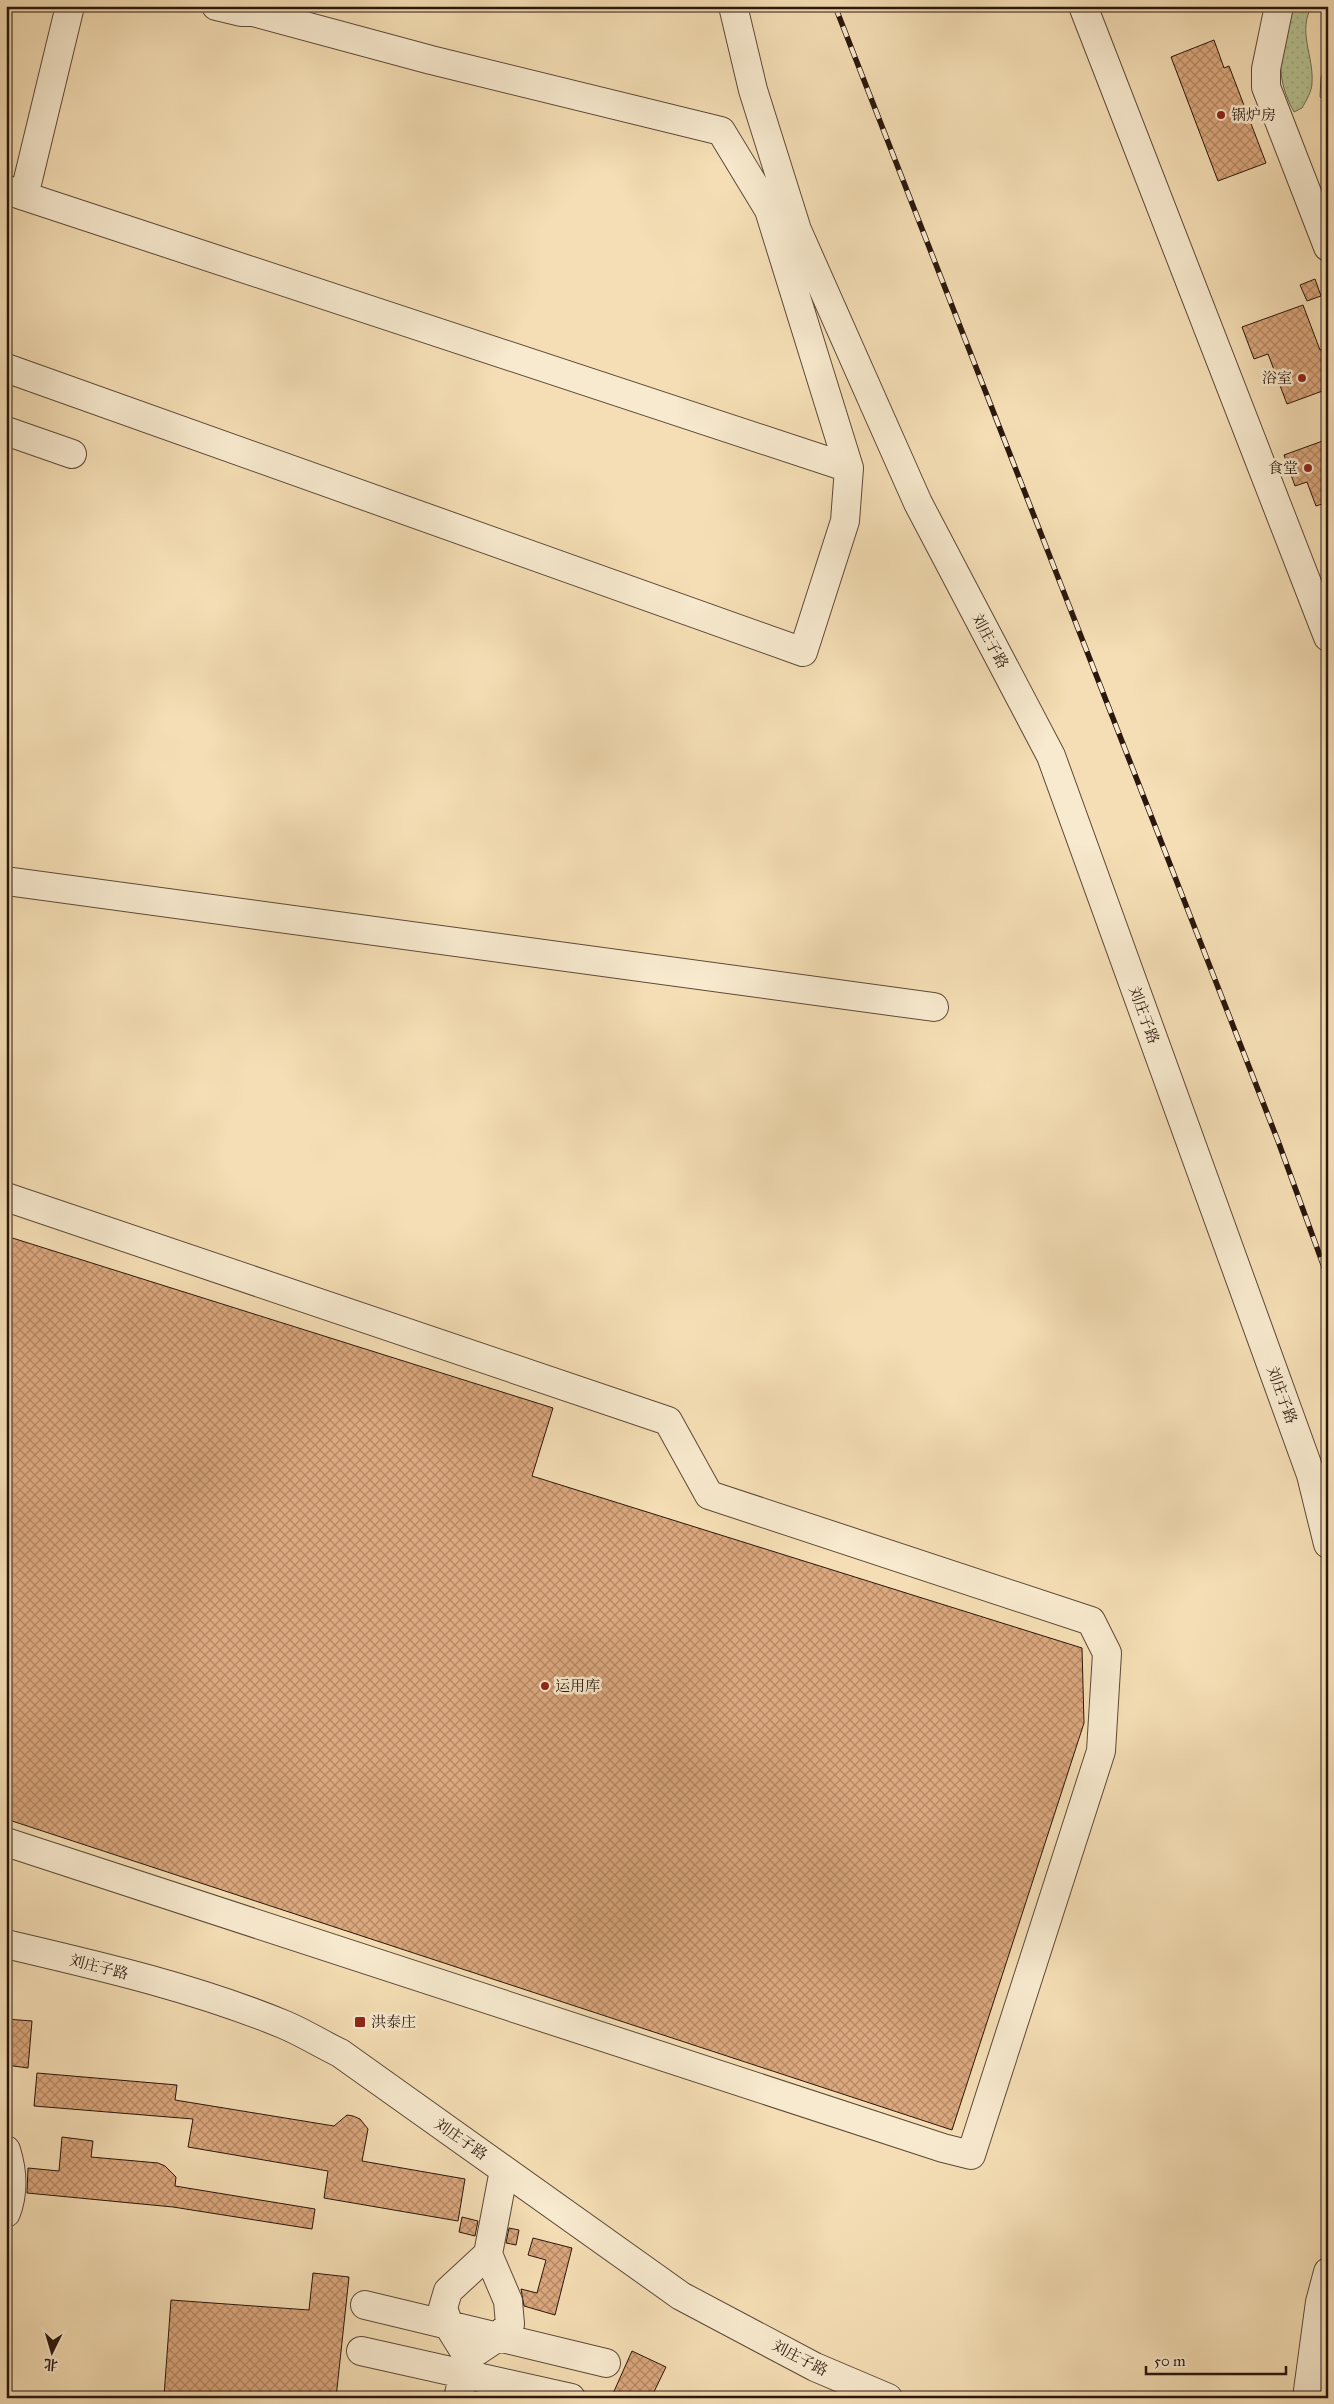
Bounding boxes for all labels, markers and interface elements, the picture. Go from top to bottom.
place label: 锅炉房 [1231,106,1276,124]
marker: 锅炉房 [1215,109,1227,121]
place label: 浴室 [1262,369,1292,387]
marker: 浴室 [1296,372,1308,384]
place label: 食堂 [1268,459,1298,477]
marker: 食堂 [1302,462,1314,474]
street label: 刘庄子路 [968,610,1012,672]
street label: 刘庄子路 [1125,984,1163,1046]
street label: 刘庄子路 [1263,1364,1301,1426]
place label: 运用库 [555,1677,600,1695]
marker: 运用库 [539,1680,551,1692]
street label: 刘庄子路 [68,1951,130,1983]
place label: 洪泰庄 [371,2013,416,2031]
marker: 洪泰庄 [353,2015,367,2029]
street label: 刘庄子路 [431,2114,491,2164]
north arrow [28,2326,78,2376]
street label: 刘庄子路 [769,2336,831,2380]
scale bar [1146,2344,1286,2376]
text: 50 m [1154,2352,1186,2370]
text: 北 [43,2355,59,2374]

